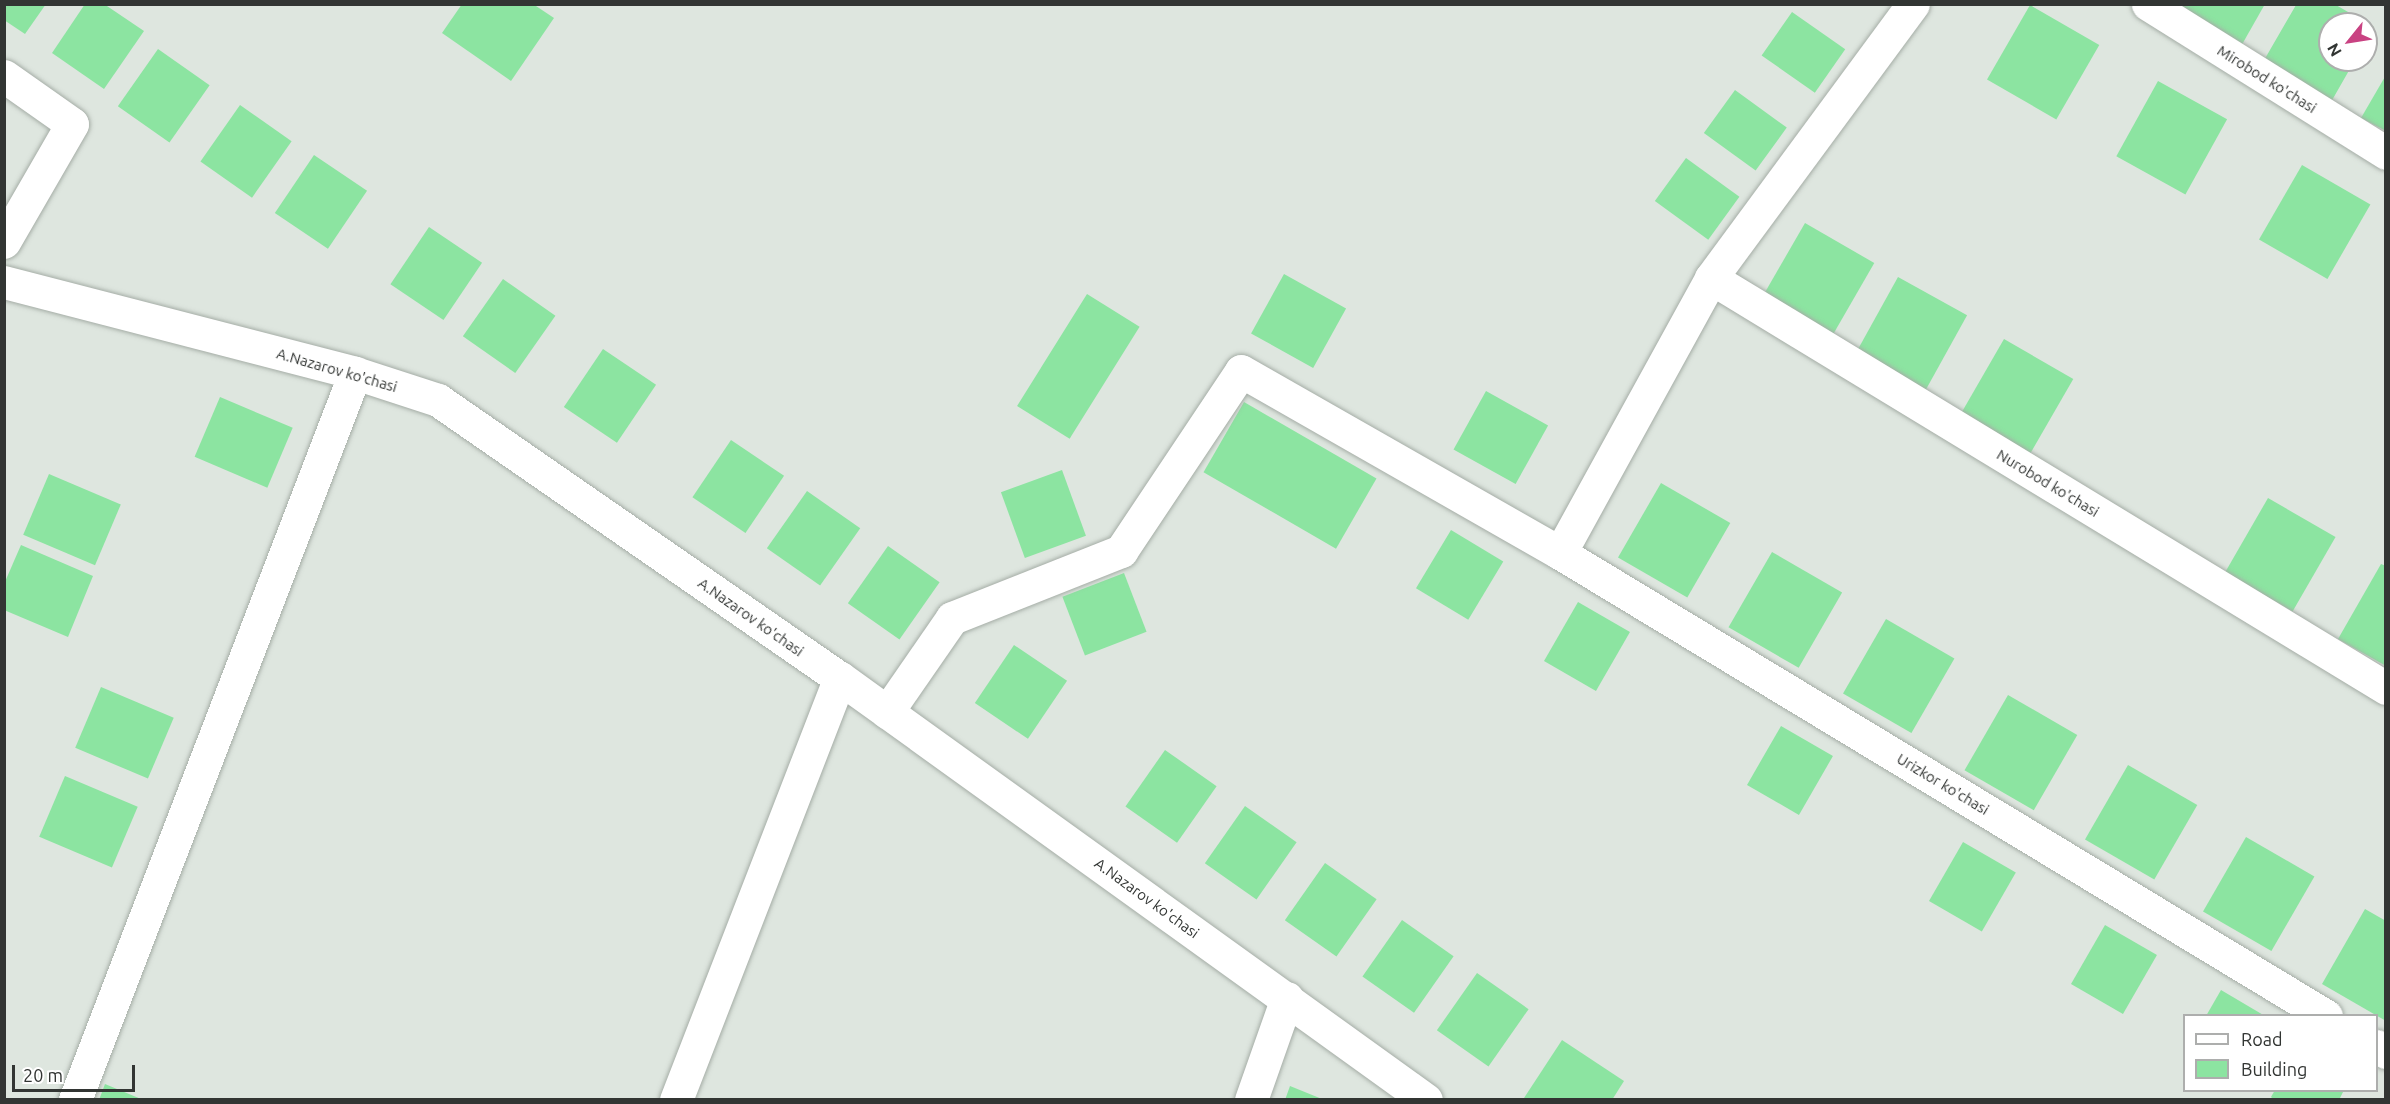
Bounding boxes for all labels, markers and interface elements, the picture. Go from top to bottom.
north arrow [2318,12,2378,72]
text: N [2323,40,2345,60]
street label: Mirobod ko'chasi [2214,41,2320,117]
street label: A.Nazarov ko'chasi [275,344,399,396]
street label: Nurobod ko'chasi [1994,445,2102,521]
street label: A.Nazarov ko'chasi [695,574,807,660]
street label: Urizkor ko'chasi [1894,749,1992,819]
street label: A.Nazarov ko'chasi [1091,854,1203,942]
legend [2183,1014,2378,1092]
text: Road [2241,1029,2283,1049]
scale bar [15,1053,138,1091]
text: Building [2241,1059,2307,1079]
text: 20 m [23,1065,63,1085]

